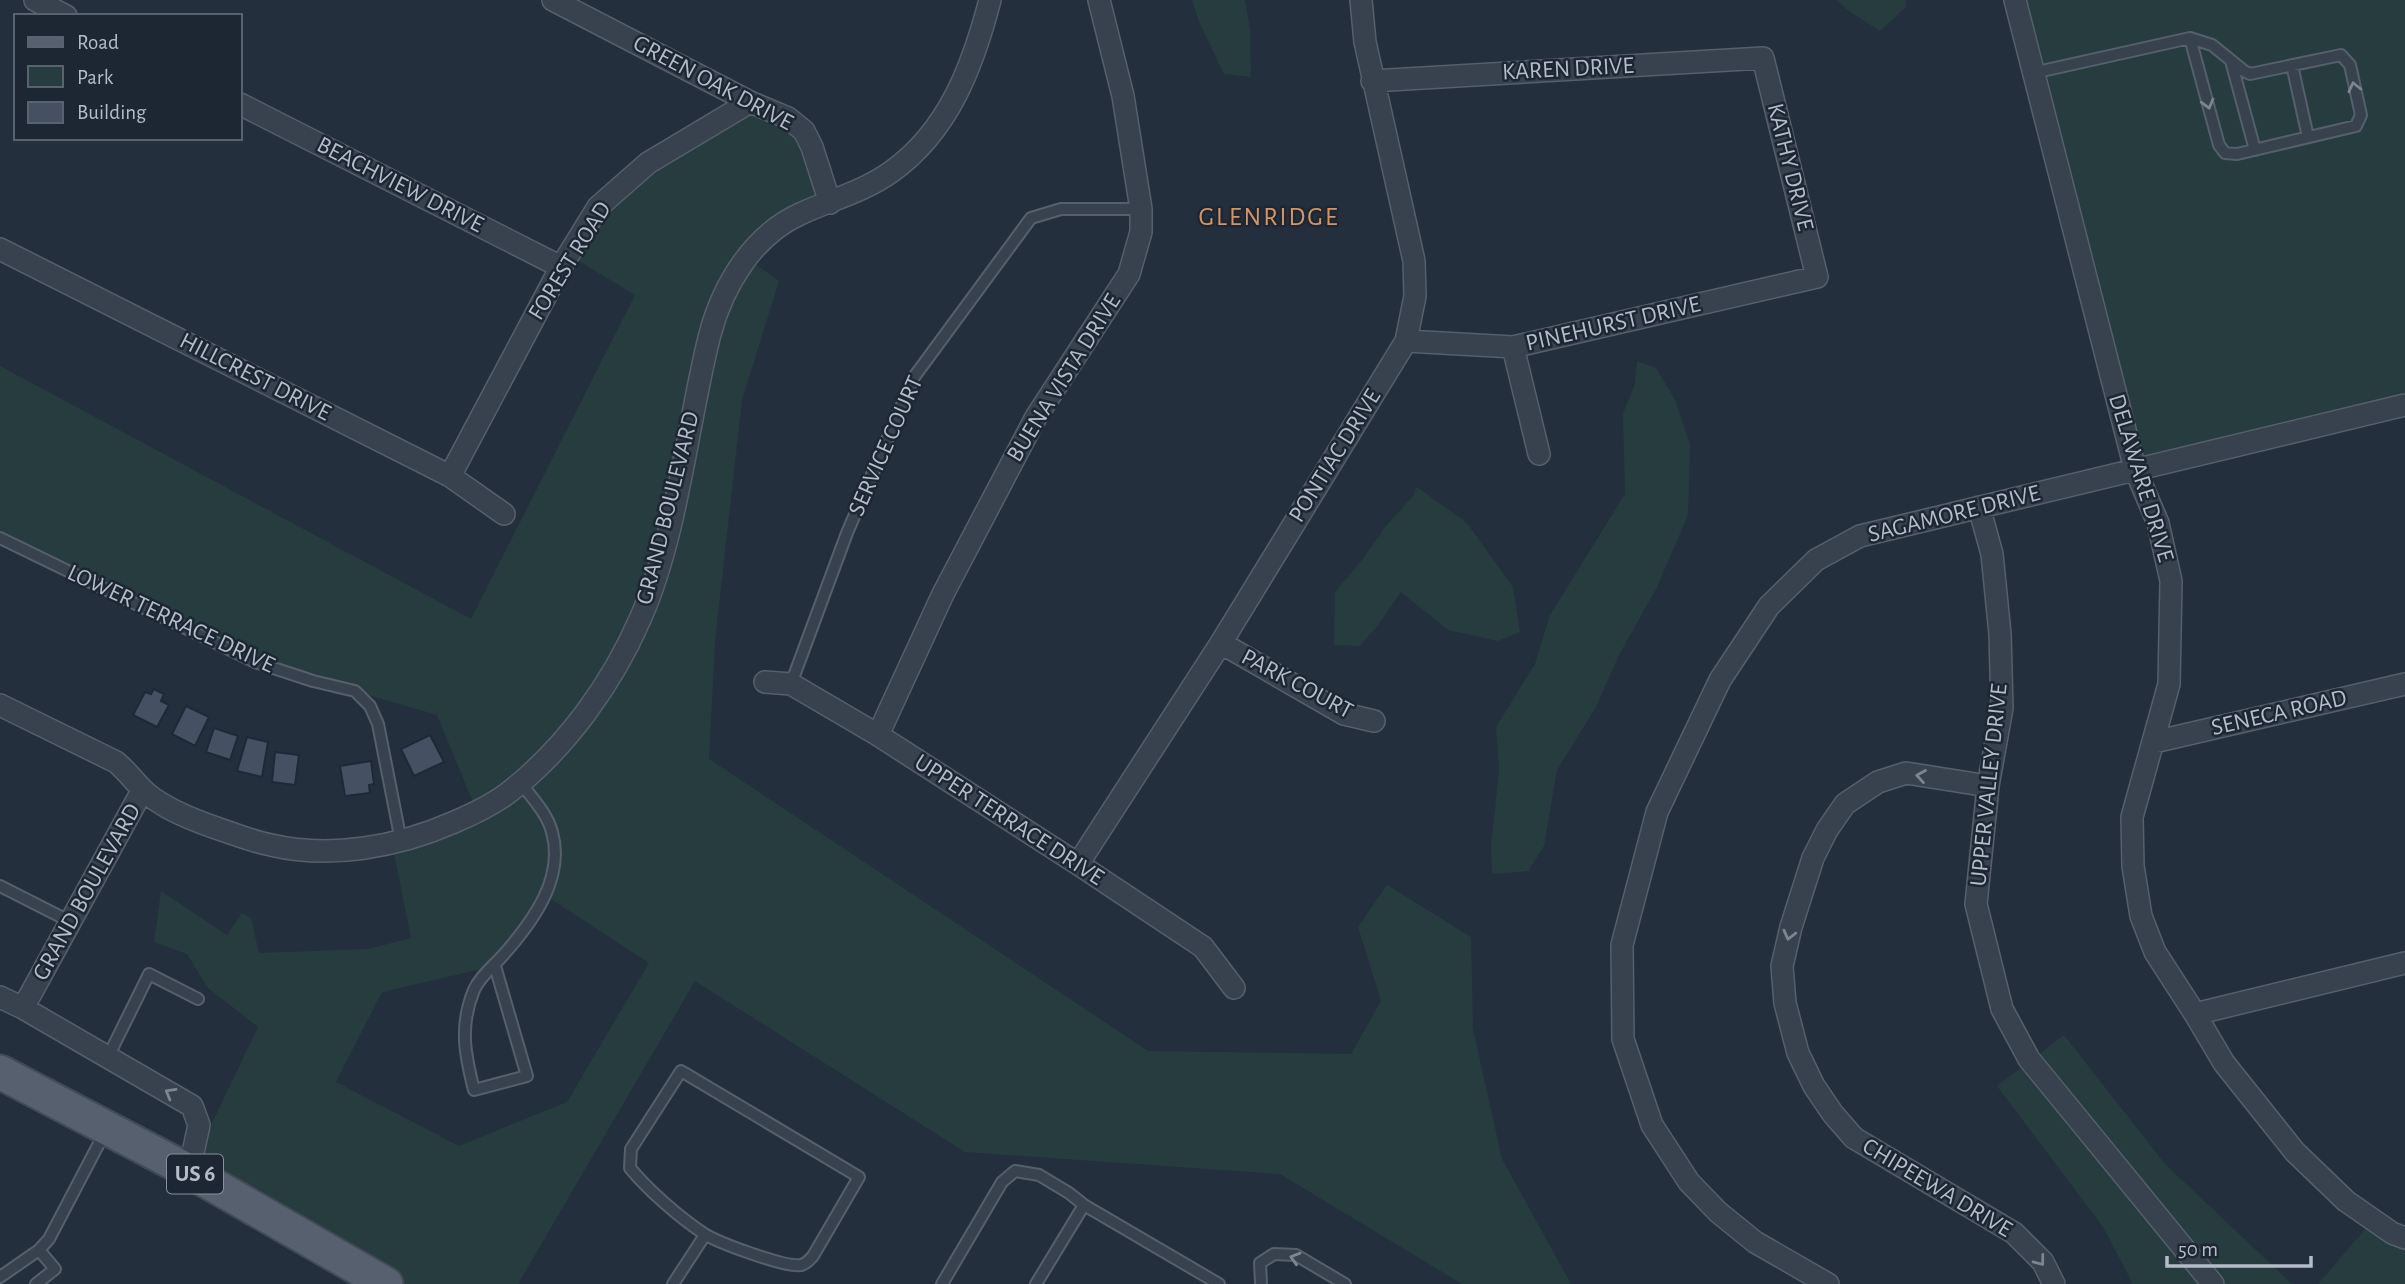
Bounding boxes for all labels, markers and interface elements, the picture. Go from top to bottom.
legend [14,14,242,140]
street label: GREEN OAK DRIVE [629,31,797,135]
text: Road [77,32,119,53]
street label: KAREN DRIVE [1501,54,1635,84]
text: Park [77,67,114,88]
one-way arrow [2348,81,2363,93]
one-way arrow [2200,98,2214,110]
street label: KATHY DRIVE [1763,101,1818,234]
text: Building [77,102,147,123]
street label: BEACHVIEW DRIVE [313,133,488,238]
street label: FOREST ROAD [524,198,616,324]
district label: GLENRIDGE [1198,204,1340,230]
street label: BUENA VISTA DRIVE [1003,290,1125,466]
street label: PINEHURST DRIVE [1523,292,1703,356]
street label: HILLCREST DRIVE [176,329,335,426]
street label: SERVICE COURT [845,372,928,519]
street label: PONTIAC DRIVE [1285,385,1386,527]
street label: DELAWARE DRIVE [2104,391,2178,565]
street label: GRAND BOULEVARD [632,409,704,607]
street label: SAGAMORE DRIVE [1866,481,2043,547]
street label: LOWER TERRACE DRIVE [64,560,279,678]
street label: PARK COURT [1237,645,1357,723]
street label: UPPER VALLEY DRIVE [1966,682,2012,888]
street label: SENECA ROAD [2209,686,2349,740]
street label: UPPER TERRACE DRIVE [910,750,1108,890]
one-way arrow [1915,769,1927,784]
street label: GRAND BOULEVARD [29,800,145,984]
one-way arrow [1783,929,1797,941]
one-way arrow [164,1088,177,1101]
street label: CHIPEEWA DRIVE [1858,1134,2016,1242]
road number: US 6 [167,1154,223,1194]
scale bar [2167,1224,2310,1268]
text: 50 m [2178,1239,2218,1260]
one-way arrow [1290,1251,1302,1266]
one-way arrow [2031,1253,2044,1266]

